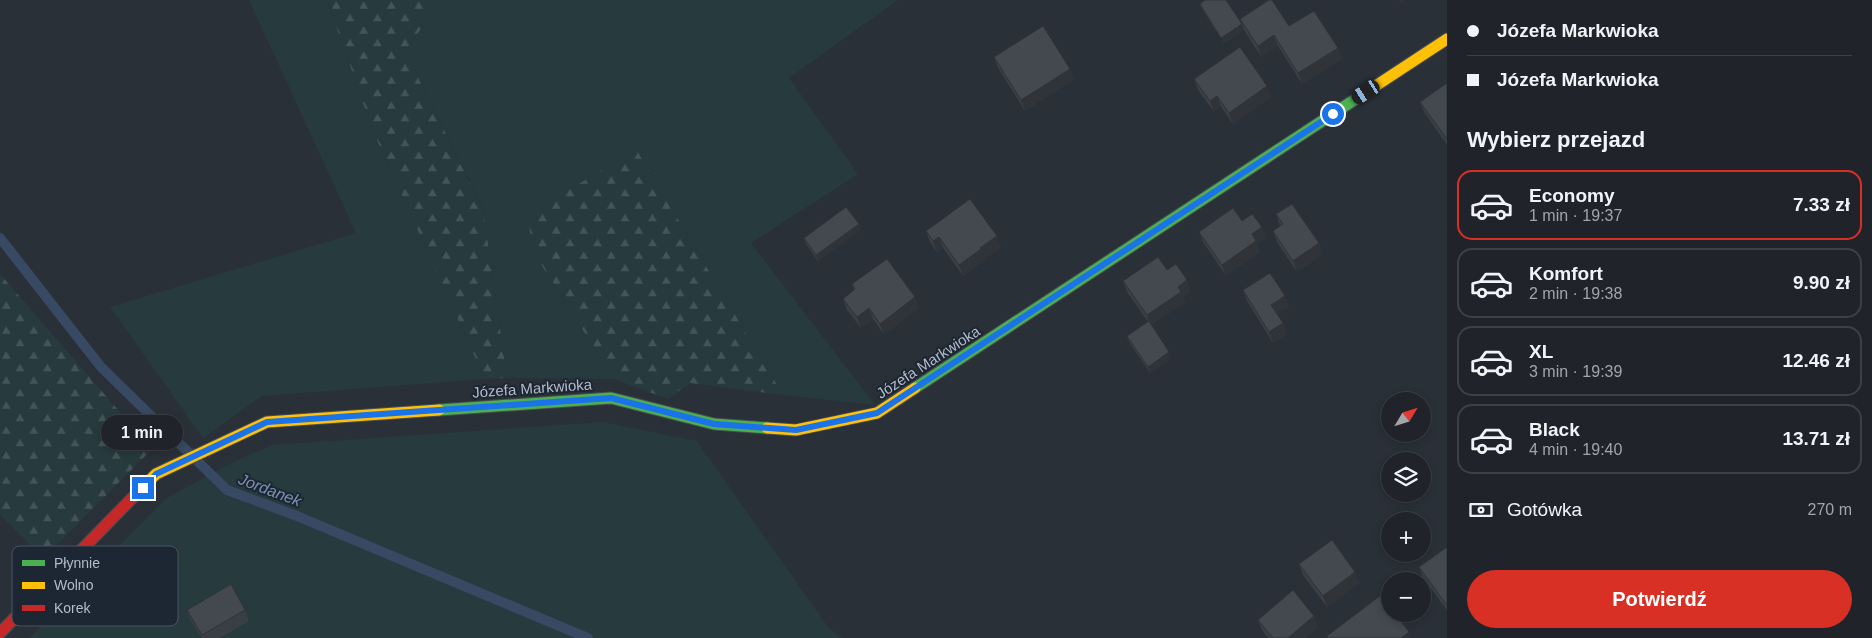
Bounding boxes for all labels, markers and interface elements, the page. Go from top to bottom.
text: Józefa Markwioka [1497,20,1659,41]
text: Józefa Markwioka [1497,69,1659,90]
car [1349,78,1382,106]
route start [1322,103,1344,125]
text: Wybierz przejazd [1467,127,1645,152]
icon: car [1469,183,1514,228]
text: Economy [1529,185,1615,206]
text: 7.33 zł [1793,194,1850,215]
text: 1 min · 19:37 [1529,207,1622,224]
icon: car [1469,261,1514,306]
text: Komfort [1529,263,1603,284]
text: 9.90 zł [1793,272,1850,293]
text: 2 min · 19:38 [1529,285,1622,302]
street label: Józefa Markwioka [873,322,984,402]
icon: car [1469,339,1514,384]
text: XL [1529,341,1553,362]
text: 12.46 zł [1782,350,1850,371]
text: 3 min · 19:39 [1529,363,1622,380]
street label: Józefa Markwioka [472,375,593,401]
north arrow [1381,392,1431,442]
map controls [1381,392,1431,622]
callout: 1 min [102,416,184,450]
icon: car [1469,417,1514,462]
text: Black [1529,419,1580,440]
text: 1 min [121,424,163,441]
text: 13.71 zł [1782,428,1850,449]
text: 4 min · 19:40 [1529,441,1622,458]
button: layers [1381,452,1431,502]
water label: Jordanek [235,470,305,510]
route end [132,477,154,499]
icon: cash [1467,496,1495,524]
text: Gotówka [1507,499,1582,520]
text: 270 m [1808,501,1852,518]
button: + [1381,512,1431,562]
legend [12,546,178,626]
text: Płynnie [54,555,100,571]
button: Potwierdź [1467,570,1852,628]
button: − [1381,572,1431,622]
text: Wolno [54,577,94,593]
text: Korek [54,600,92,616]

